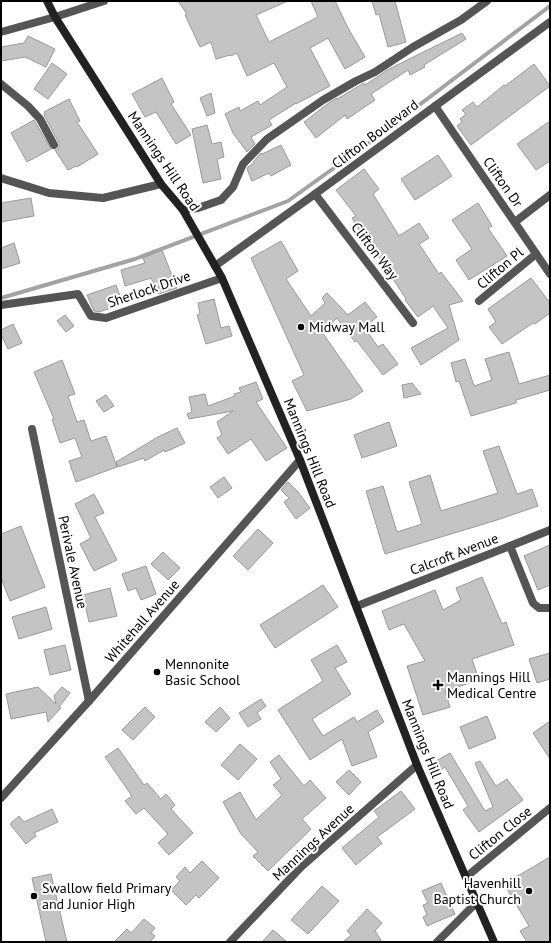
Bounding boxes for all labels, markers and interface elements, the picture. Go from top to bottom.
street label: Clifton Boulevard [328,96,422,172]
street label: Mannings Hill Road [124,108,204,214]
street label: Clifton Dr [479,153,527,211]
street label: Clifton Way [347,219,403,284]
street label: Clifton Pl [473,243,527,293]
street label: Sherlock Drive [105,266,193,312]
place label: Midway Mall [309,318,385,336]
marker: Midway Mall [296,322,306,332]
street label: Mannings Hill Road [280,396,340,510]
street label: Perivale Avenue [54,514,92,610]
street label: Calcroft Avenue [407,529,501,579]
street label: Whitehall Avenue [101,576,183,666]
place label: Mennonite Basic School [165,655,240,689]
marker: Mennonite Basic School [152,667,162,677]
place label: Mannings Hill Medical Centre [447,668,536,702]
marker: Mannings Hill Medical Centre [432,679,444,691]
street label: Mannings Hill Road [398,697,458,811]
street label: Mannings Avenue [268,800,358,884]
street label: Clifton Close [465,802,535,864]
place label: Havenhill Baptist Church [434,874,521,908]
place label: Swallow field Primary and Junior High [42,879,172,913]
marker: Havenhill Baptist Church [524,886,534,896]
marker: Swallow field Primary and Junior High [29,891,39,901]

